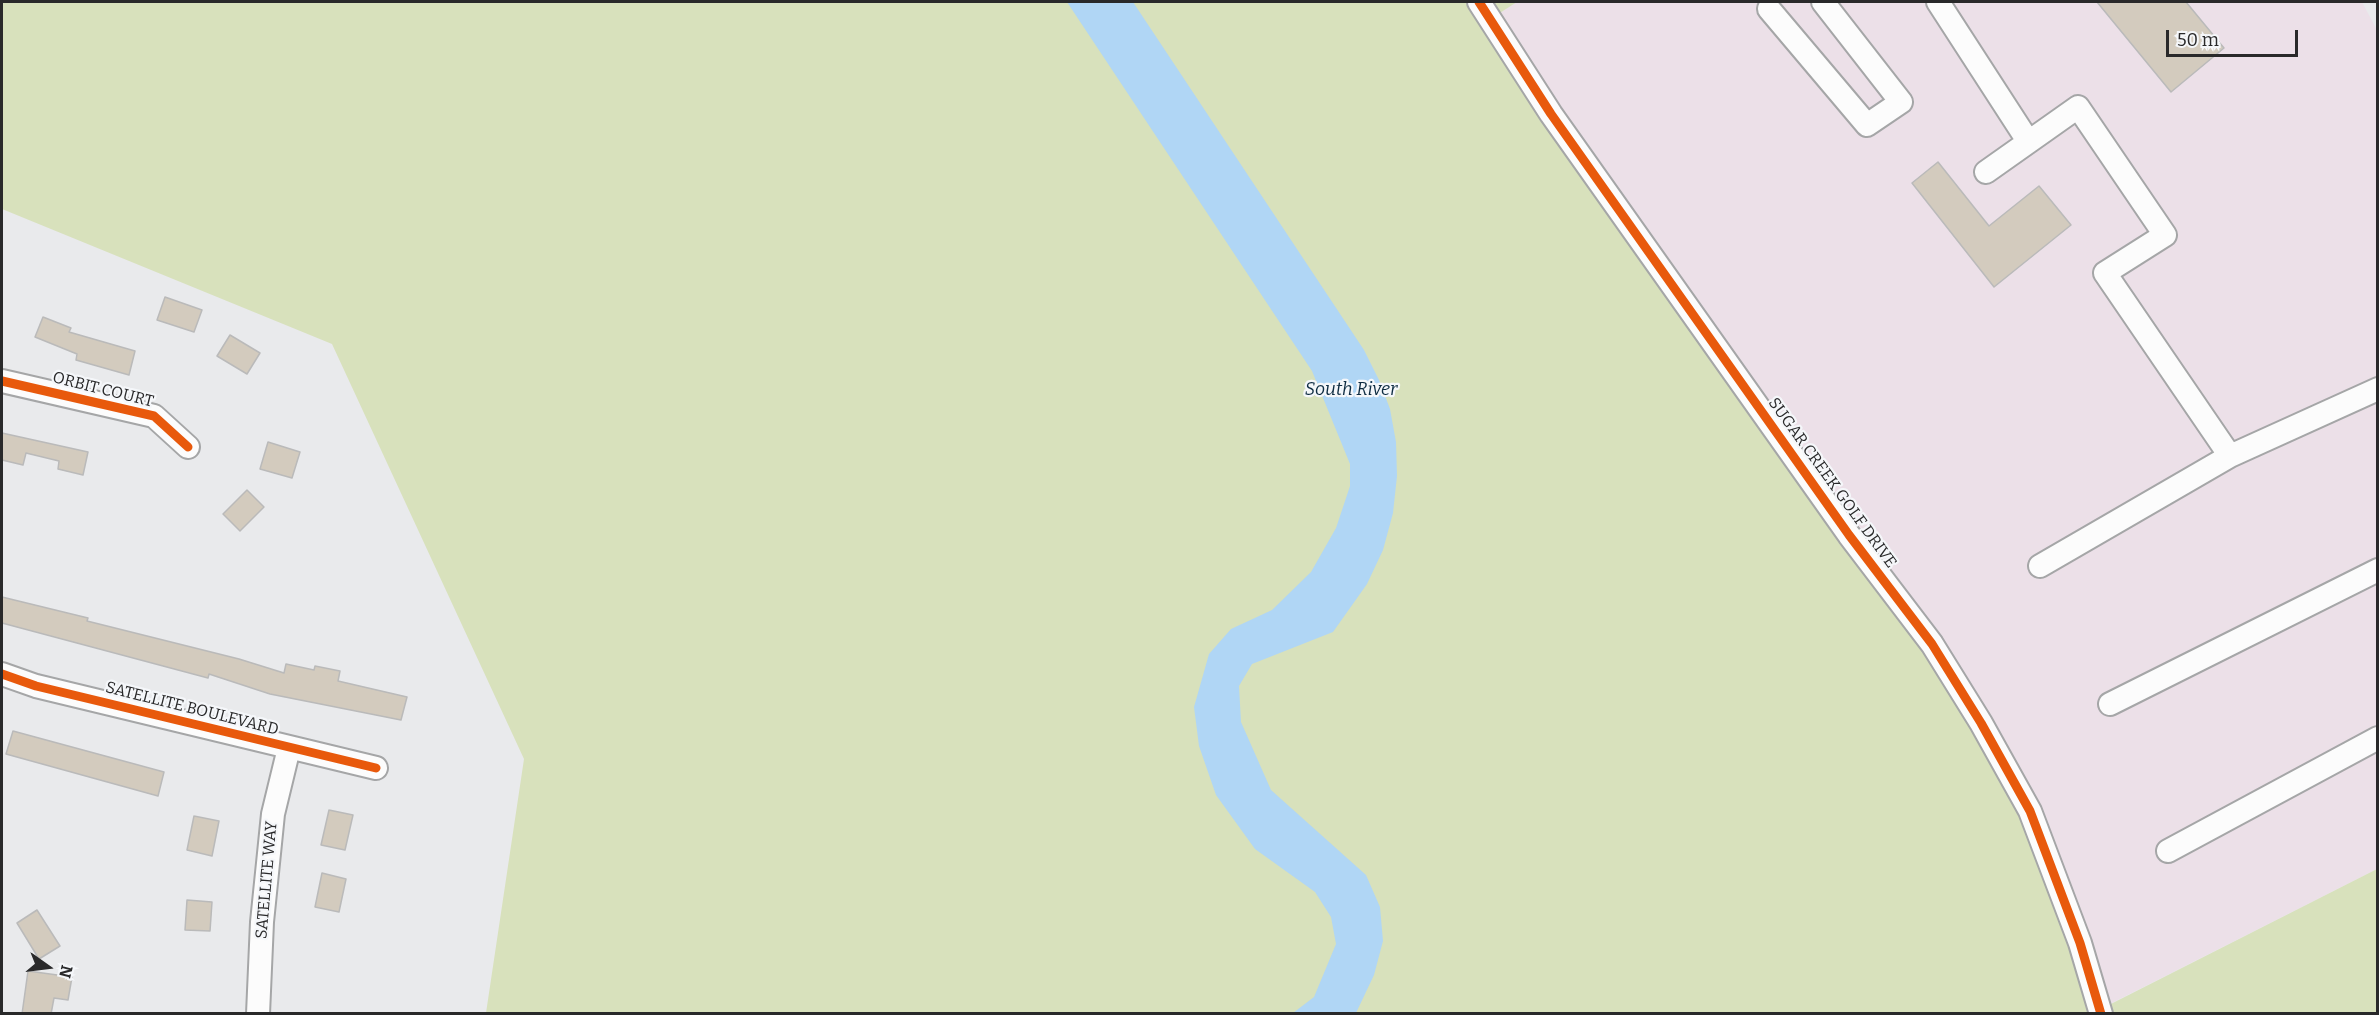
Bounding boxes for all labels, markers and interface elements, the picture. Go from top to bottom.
scale bar [2169,18,2301,56]
text: 50 m [2177,29,2219,51]
street label: ORBIT COURT [51,368,155,412]
water label: South River [1305,379,1397,401]
street label: SUGAR CREEK GOLF DRIVE [1764,394,1900,572]
street label: SATELLITE BOULEVARD [103,678,281,740]
street label: SATELLITE WAY [252,820,282,940]
north arrow [18,937,78,997]
text: N [55,963,77,980]

